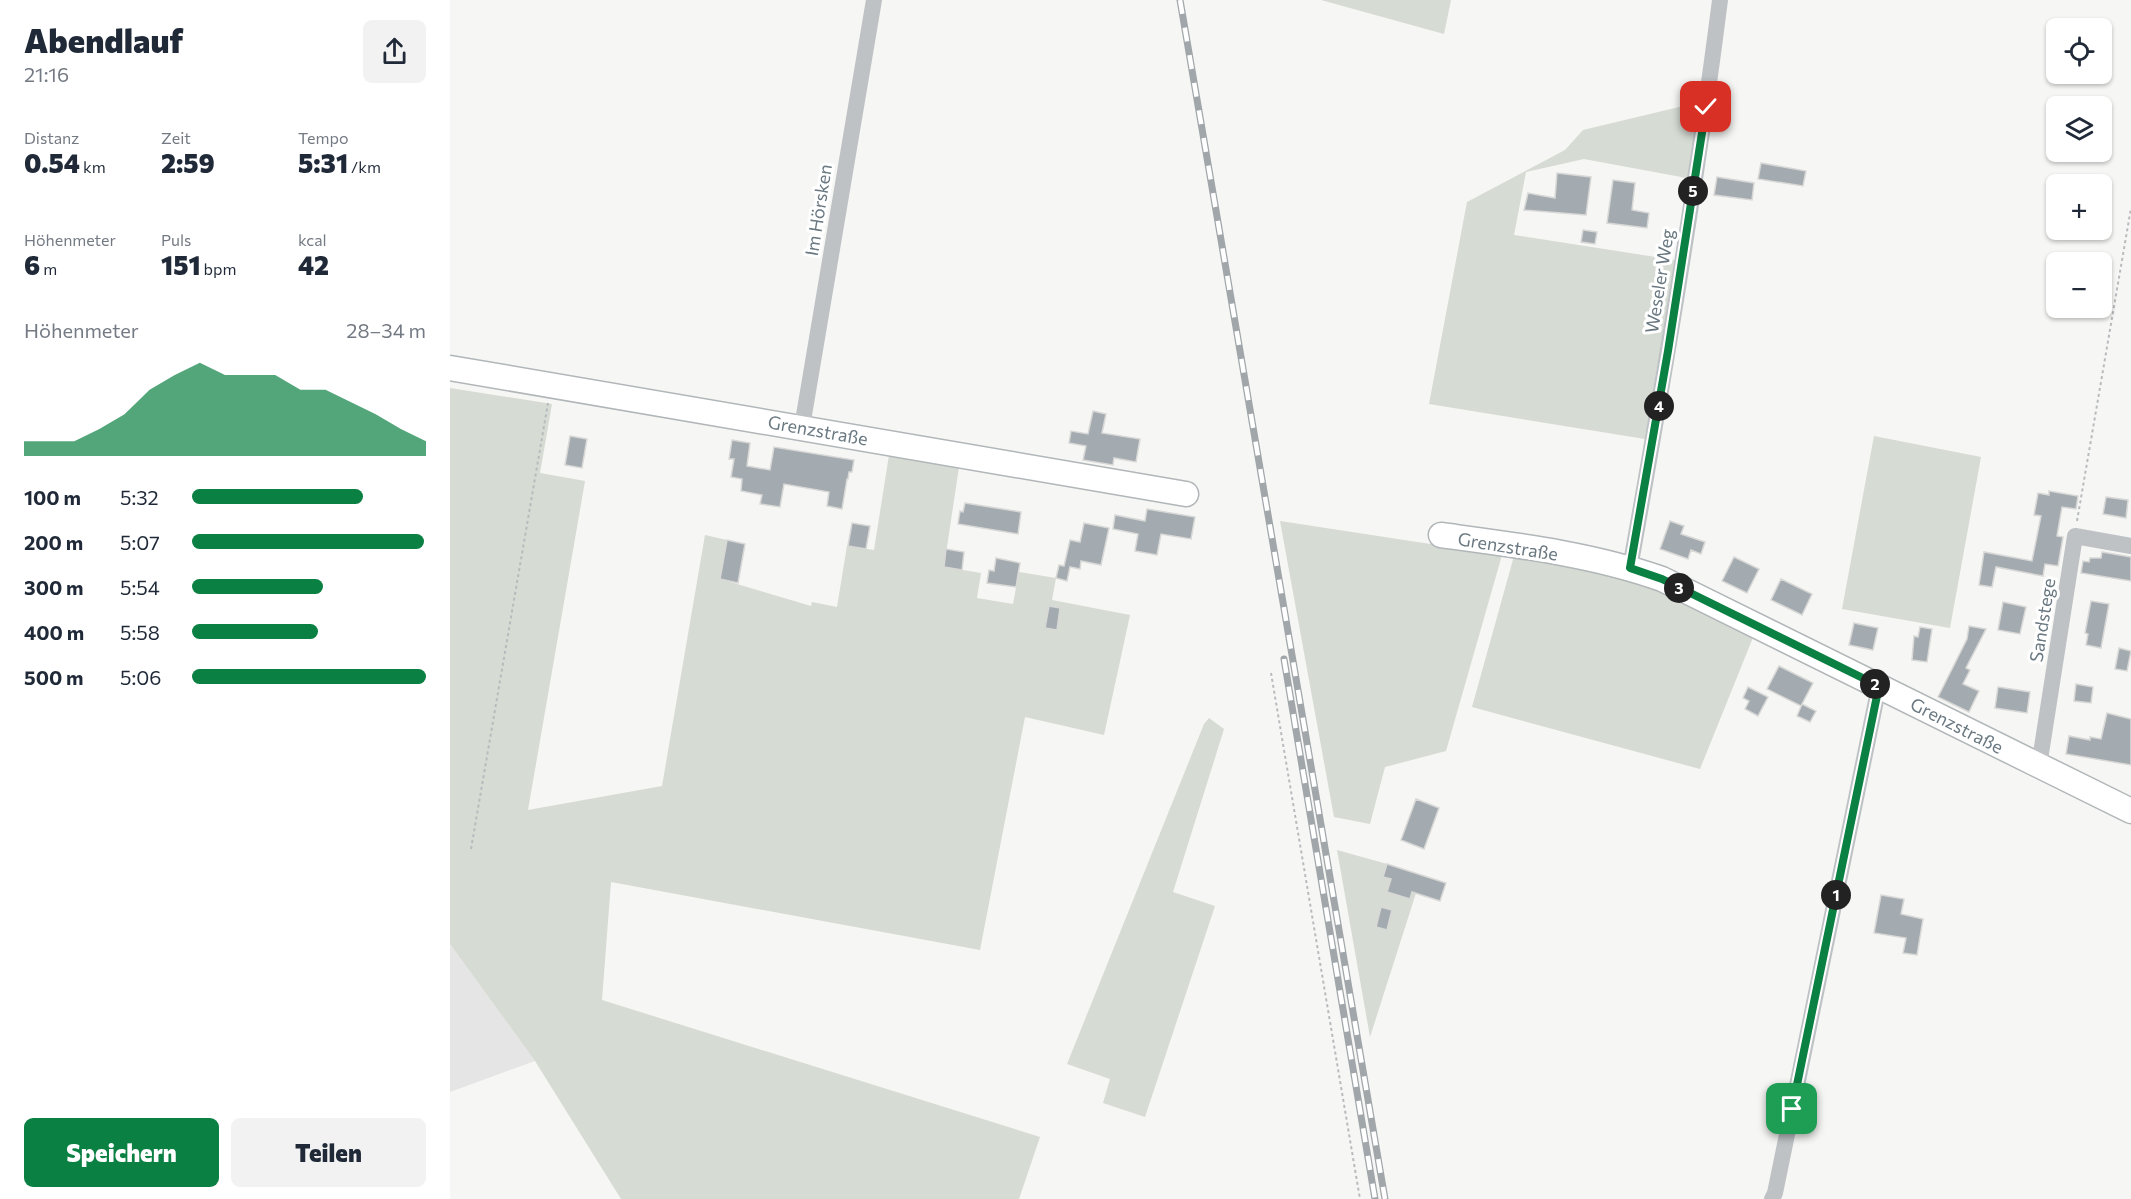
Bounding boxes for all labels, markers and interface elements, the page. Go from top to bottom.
map controls [2046,18,2112,318]
button: locate [2046,18,2112,84]
text: Abendlauf [24,19,183,60]
button: share [363,20,426,83]
text: 21:16 [24,62,69,86]
pin [1680,81,1731,132]
icon: check [1689,90,1722,123]
button: layers [2046,96,2112,162]
text: Distanz [24,128,79,147]
text: Zeit [161,128,191,147]
text: Tempo [298,128,348,147]
text: 0.54 [24,147,80,178]
text: 2:59 [161,147,215,178]
text: 5:31 [298,147,348,178]
text: km [80,157,106,176]
text: /km [348,157,381,176]
street label: Im Hörsken [800,163,836,257]
button: + [2046,174,2112,240]
pin: 5 [1678,176,1708,206]
text: 5 [1688,181,1698,200]
street label: Weseler Weg [1640,227,1678,335]
text: Höhenmeter [24,230,116,249]
text: Puls [161,230,191,249]
text: kcal [298,230,327,249]
text: 6 [24,249,40,280]
text: 151 [161,249,201,280]
text: 42 [298,249,329,280]
button: − [2046,252,2112,318]
text: m [40,259,57,278]
text: bpm [201,259,237,278]
text: Höhenmeter [24,318,139,342]
text: 28–34 m [346,318,426,342]
pin: 4 [1644,391,1674,421]
text: 4 [1654,396,1664,415]
street label: Grenzstraße [766,410,870,450]
text: 100 m [24,485,81,509]
text: 5:32 [120,485,159,509]
street label: Grenzstraße [1456,527,1560,565]
text: 200 m [24,530,83,554]
text: 5:07 [120,530,160,554]
pin: 3 [1664,573,1694,603]
text: 300 m [24,575,84,599]
text: 5:54 [120,575,160,599]
street label: Sandstege [2025,576,2059,664]
text: 3 [1674,578,1684,597]
text: 400 m [24,620,84,644]
text: 5:58 [120,620,160,644]
text: 500 m [24,665,84,689]
text: 5:06 [120,665,161,689]
pin: 2 [1860,669,1890,699]
text: 2 [1870,674,1880,693]
street label: Grenzstraße [1907,692,2007,758]
pin: 1 [1821,880,1851,910]
text: 1 [1832,885,1840,904]
pin [1766,1083,1817,1134]
icon: arrive [1775,1092,1808,1125]
button: Speichern [24,1118,219,1187]
button: Teilen [231,1118,426,1187]

